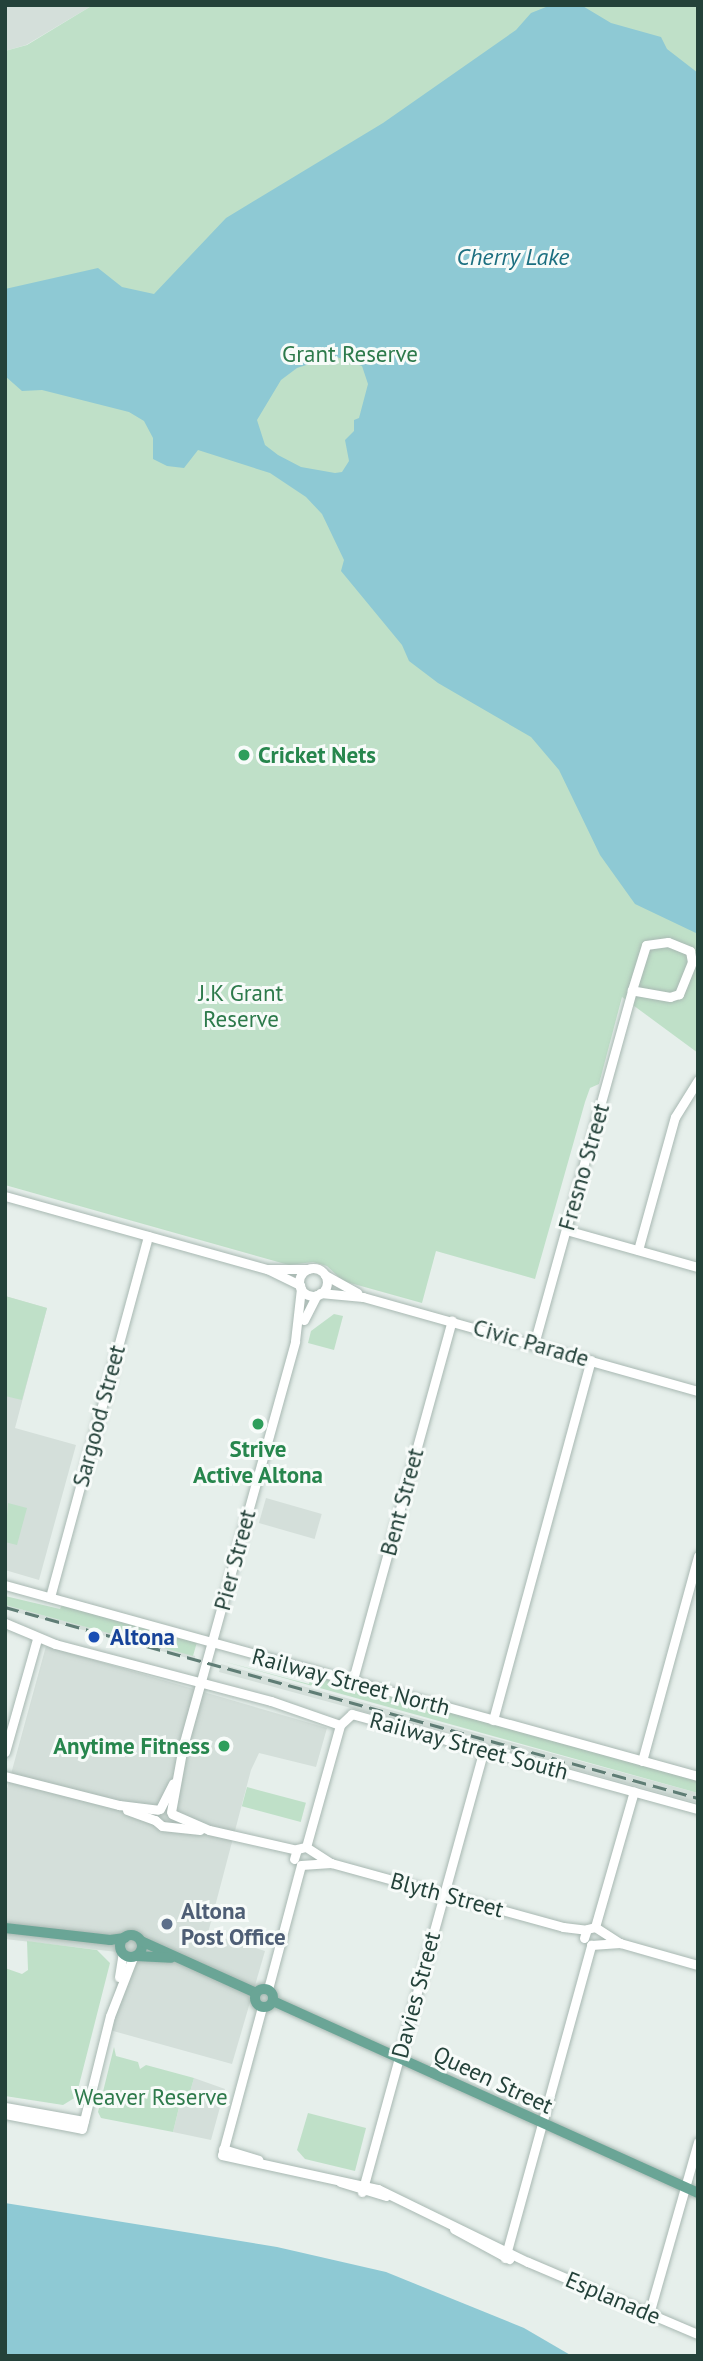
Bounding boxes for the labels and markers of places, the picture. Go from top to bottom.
place label: Cricket Nets [258,741,376,769]
marker: Cricket Nets [236,747,252,763]
marker: Strive Active Altona [250,1416,266,1432]
place label: Strive Active Altona [193,1435,323,1489]
place label: Altona [110,1623,175,1651]
marker: Altona [84,1627,104,1647]
place label: Anytime Fitness [53,1732,210,1760]
marker: Anytime Fitness [216,1738,232,1754]
place label: Altona Post Office [181,1897,286,1951]
marker: Altona Post Office [159,1916,175,1932]

